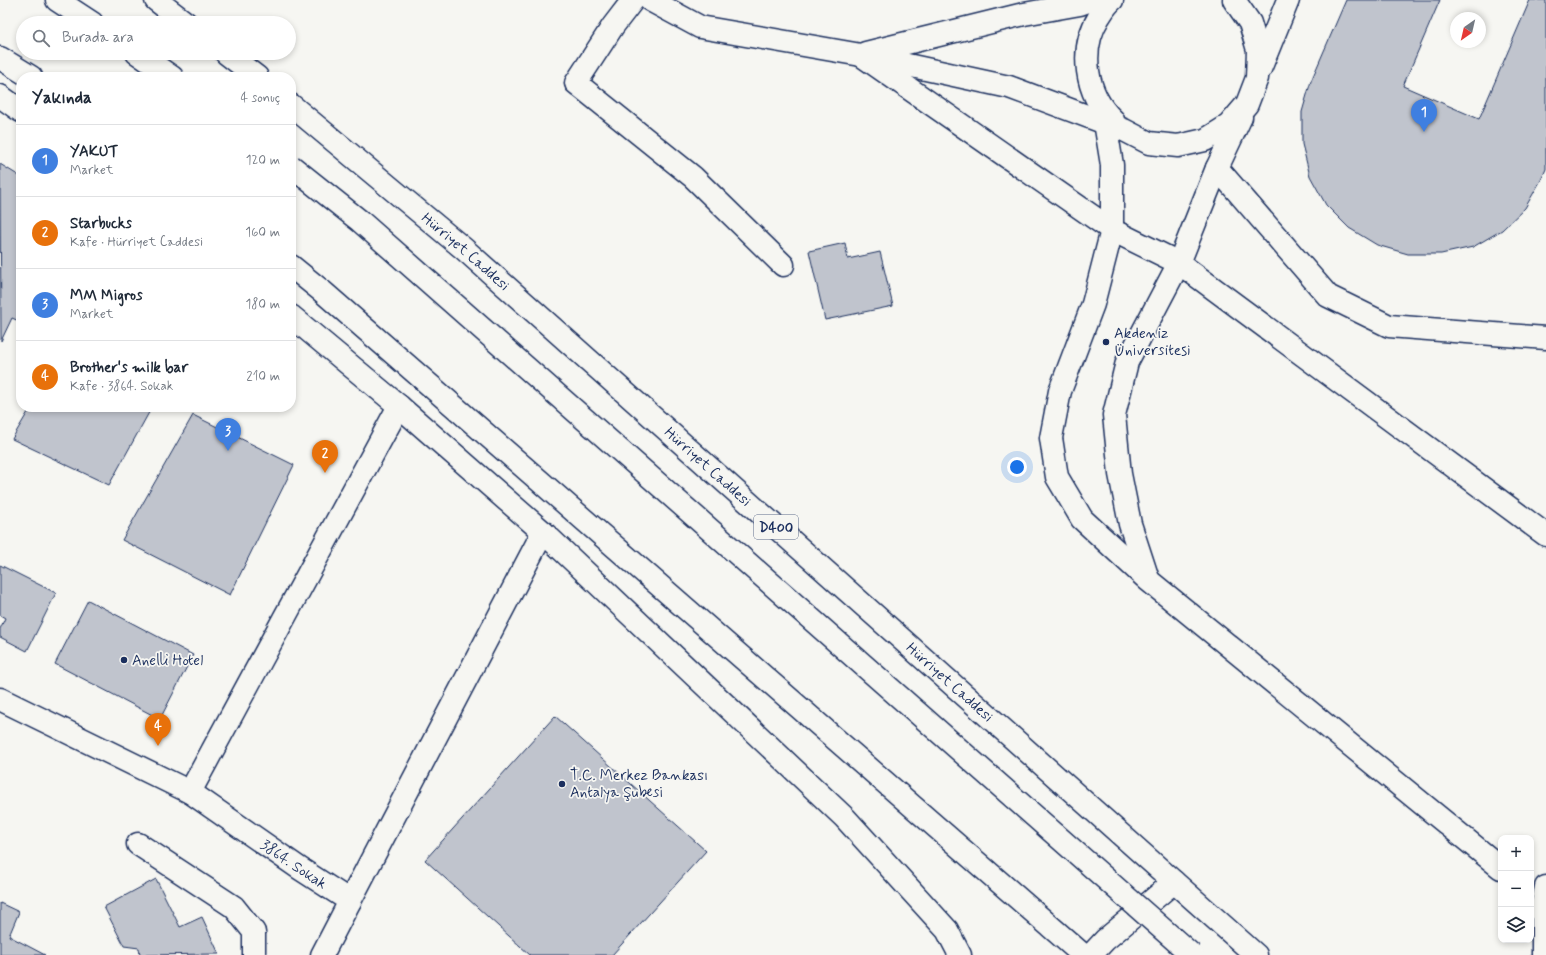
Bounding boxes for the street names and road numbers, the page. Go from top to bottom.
street label: Hürriyet Caddesi [417,209,513,296]
street label: Hürriyet Caddesi [660,423,755,511]
road number: D400 [754,515,798,539]
street label: Hürriyet Caddesi [901,639,997,727]
street label: 3864. Sokak [256,835,330,894]

